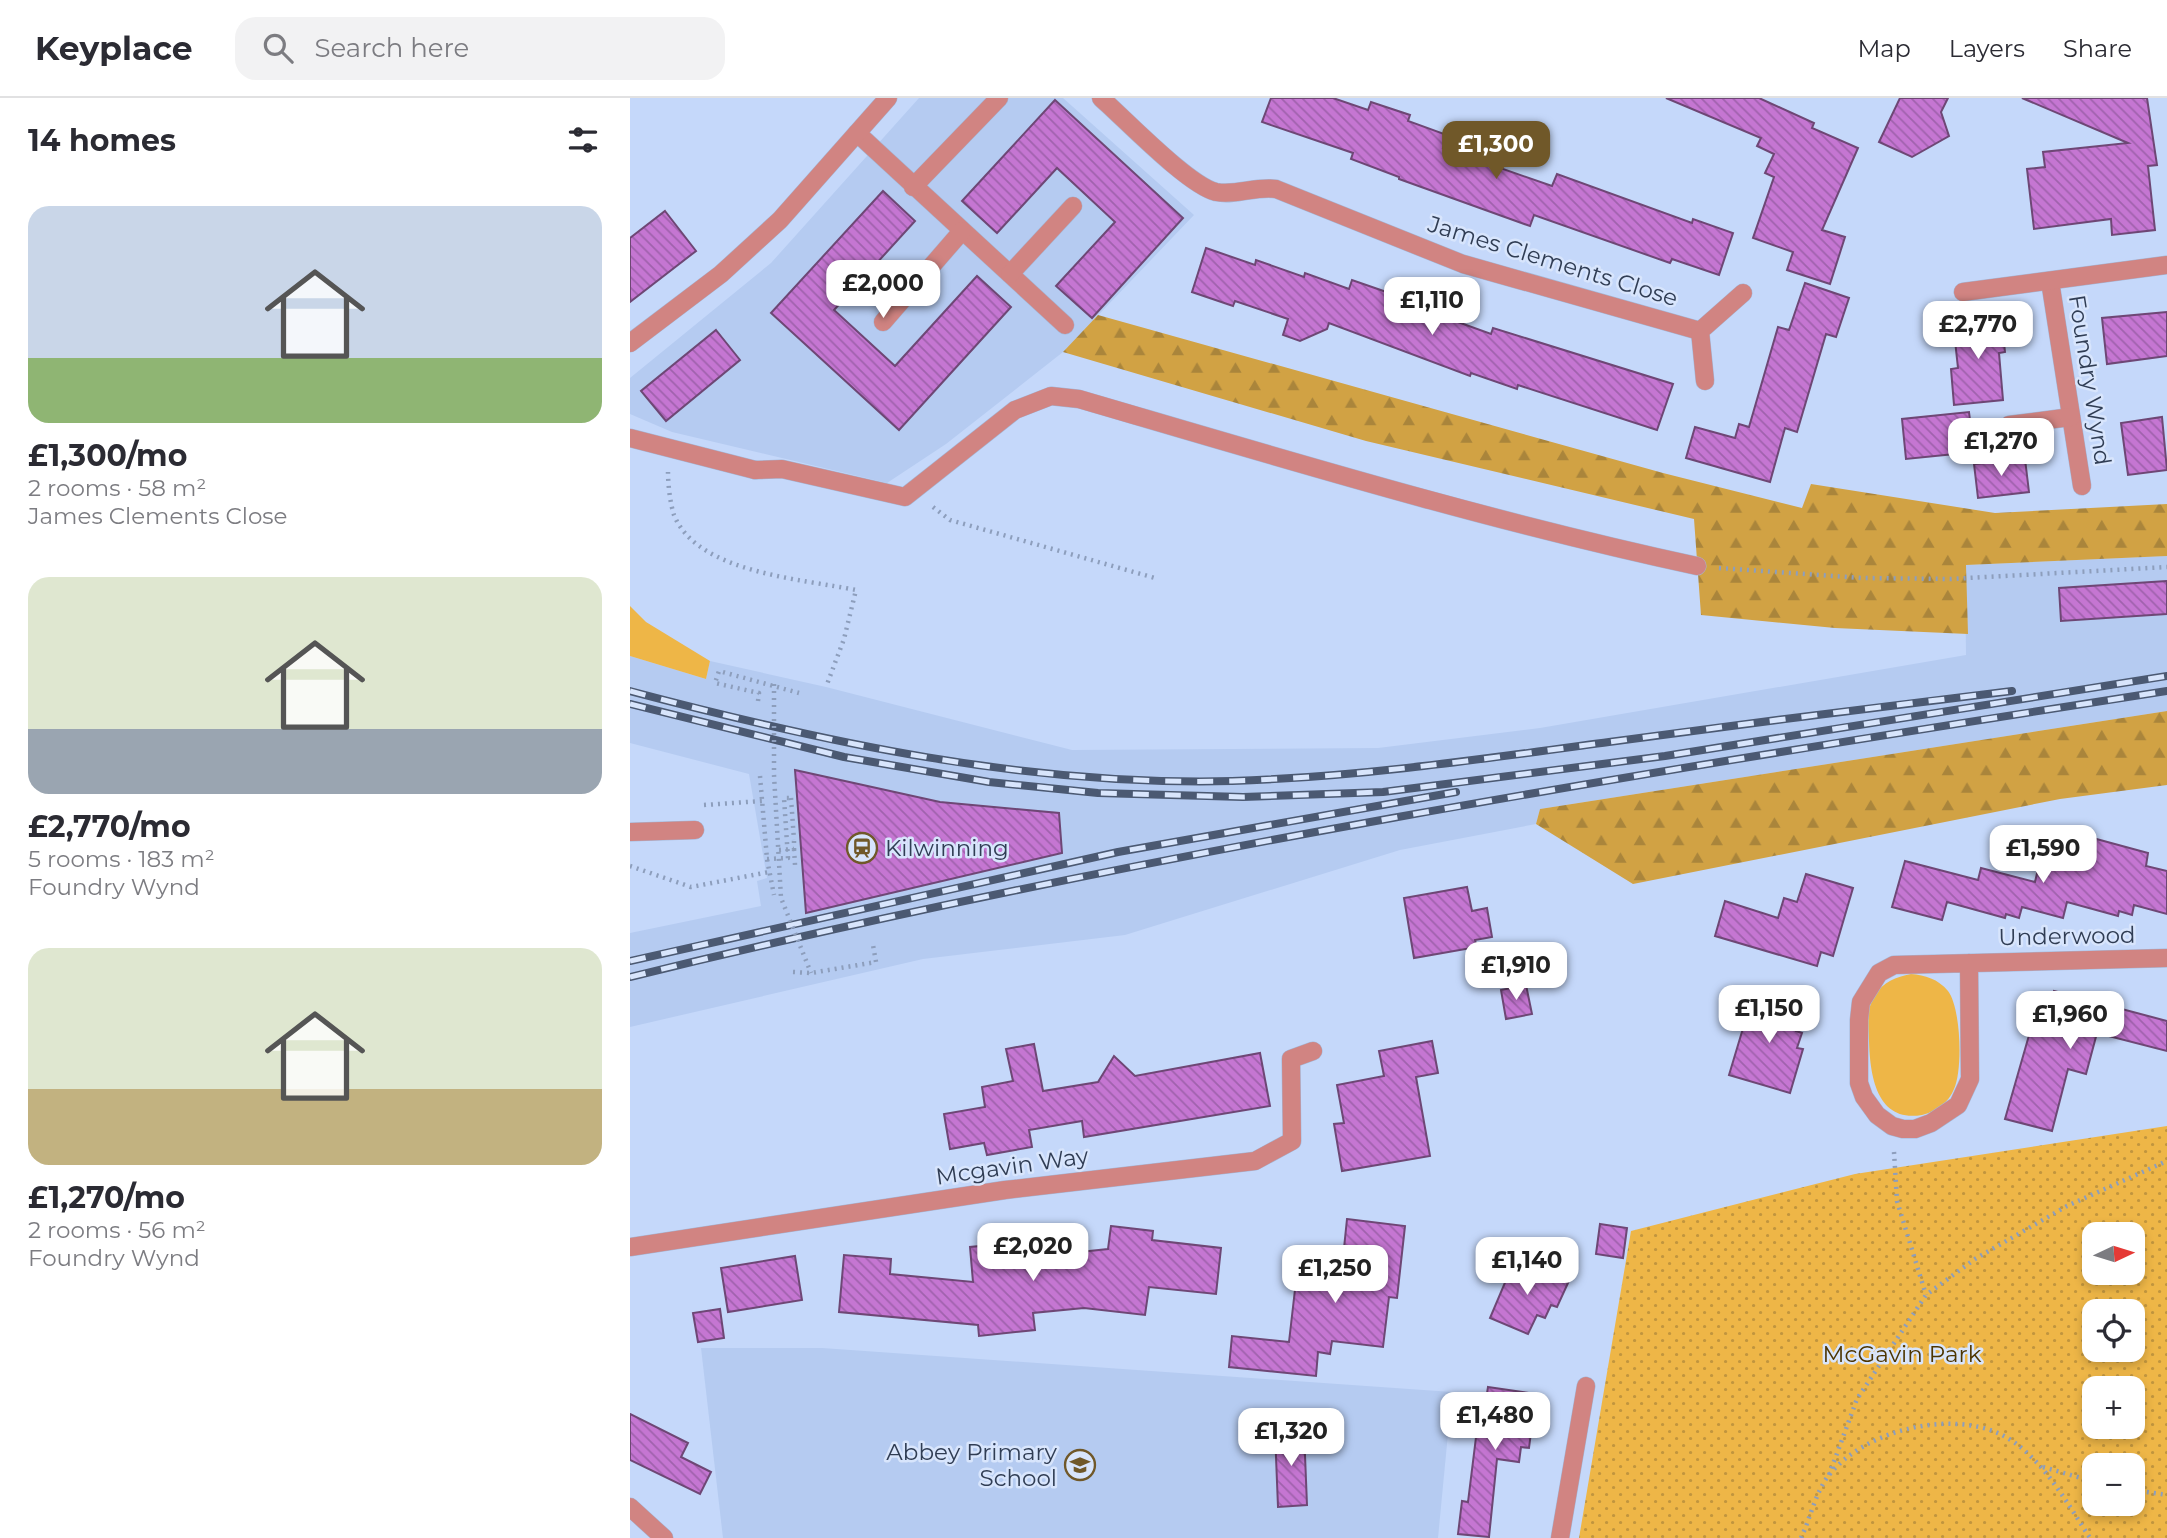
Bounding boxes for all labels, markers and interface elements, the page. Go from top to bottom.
search box [235,17,725,80]
text: Keyplace [35,28,193,68]
icon: search [259,29,297,67]
text: Search here [315,32,469,64]
text: Map [1857,34,1911,63]
text: Layers [1949,34,2025,63]
text: Share [2063,34,2132,63]
icon: filters [564,121,602,159]
text: 14 homes [28,122,176,159]
pin: £1,300 [1439,122,1553,181]
text: £1,300 [1458,130,1534,158]
street label: James Clements Close [1424,209,1681,312]
icon: home [252,251,378,377]
pin: £2,000 [826,260,940,320]
text: £2,000 [842,269,924,297]
pin: £1,110 [1375,278,1489,337]
text: £1,110 [1400,286,1464,314]
street label: Foundry Wynd [2063,293,2117,467]
pin: £2,770 [1921,302,2035,361]
text: £2,770 [1939,310,2017,338]
pin: £1,270 [1944,418,2058,478]
text: £1,270 [1964,427,2038,455]
text: £1,300/mo [28,437,187,474]
text: 2 rooms · 58 m² [28,474,206,502]
text: James Clements Close [28,502,288,530]
icon: home [252,622,378,748]
text: £2,770/mo [28,808,191,845]
pin: £1,590 [1986,826,2100,885]
station icon: Kilwinning [845,831,879,865]
place label: Kilwinning [885,834,1009,862]
text: £1,590 [2006,834,2080,862]
text: 5 rooms · 183 m² [28,845,215,873]
text: Foundry Wynd [28,873,200,901]
street label: Underwood [1998,921,2136,951]
pin: £1,910 [1459,942,1573,1002]
text: £1,910 [1481,951,1551,979]
pin: £1,150 [1712,986,1826,1045]
pin: £1,960 [2013,992,2127,1051]
icon: home [252,993,378,1119]
text: £1,150 [1735,994,1803,1022]
text: £1,960 [2032,1000,2108,1028]
street label: Mcgavin Way [934,1141,1091,1191]
text: £1,270/mo [28,1179,185,1216]
text: 2 rooms · 56 m² [28,1216,206,1244]
north arrow [2082,1222,2146,1284]
map controls [2082,1222,2145,1516]
pin: £2,020 [976,1224,1090,1283]
text: £2,020 [993,1232,1073,1260]
pin: £1,140 [1470,1238,1584,1297]
text: Foundry Wynd [28,1244,200,1272]
pin: £1,250 [1278,1246,1392,1305]
text: £1,140 [1492,1246,1562,1274]
text: £1,250 [1298,1254,1372,1282]
button: locate [2082,1299,2145,1362]
park label: McGavin Park [1823,1340,1982,1368]
button: + [2082,1376,2145,1439]
pin: £1,480 [1438,1392,1552,1452]
text: £1,480 [1456,1401,1534,1429]
pin: £1,320 [1234,1408,1348,1468]
text: £1,320 [1254,1417,1328,1445]
place label: Abbey Primary School [886,1438,1058,1492]
school or university icon: Abbey Primary School [1063,1448,1097,1482]
button: − [2082,1453,2145,1516]

